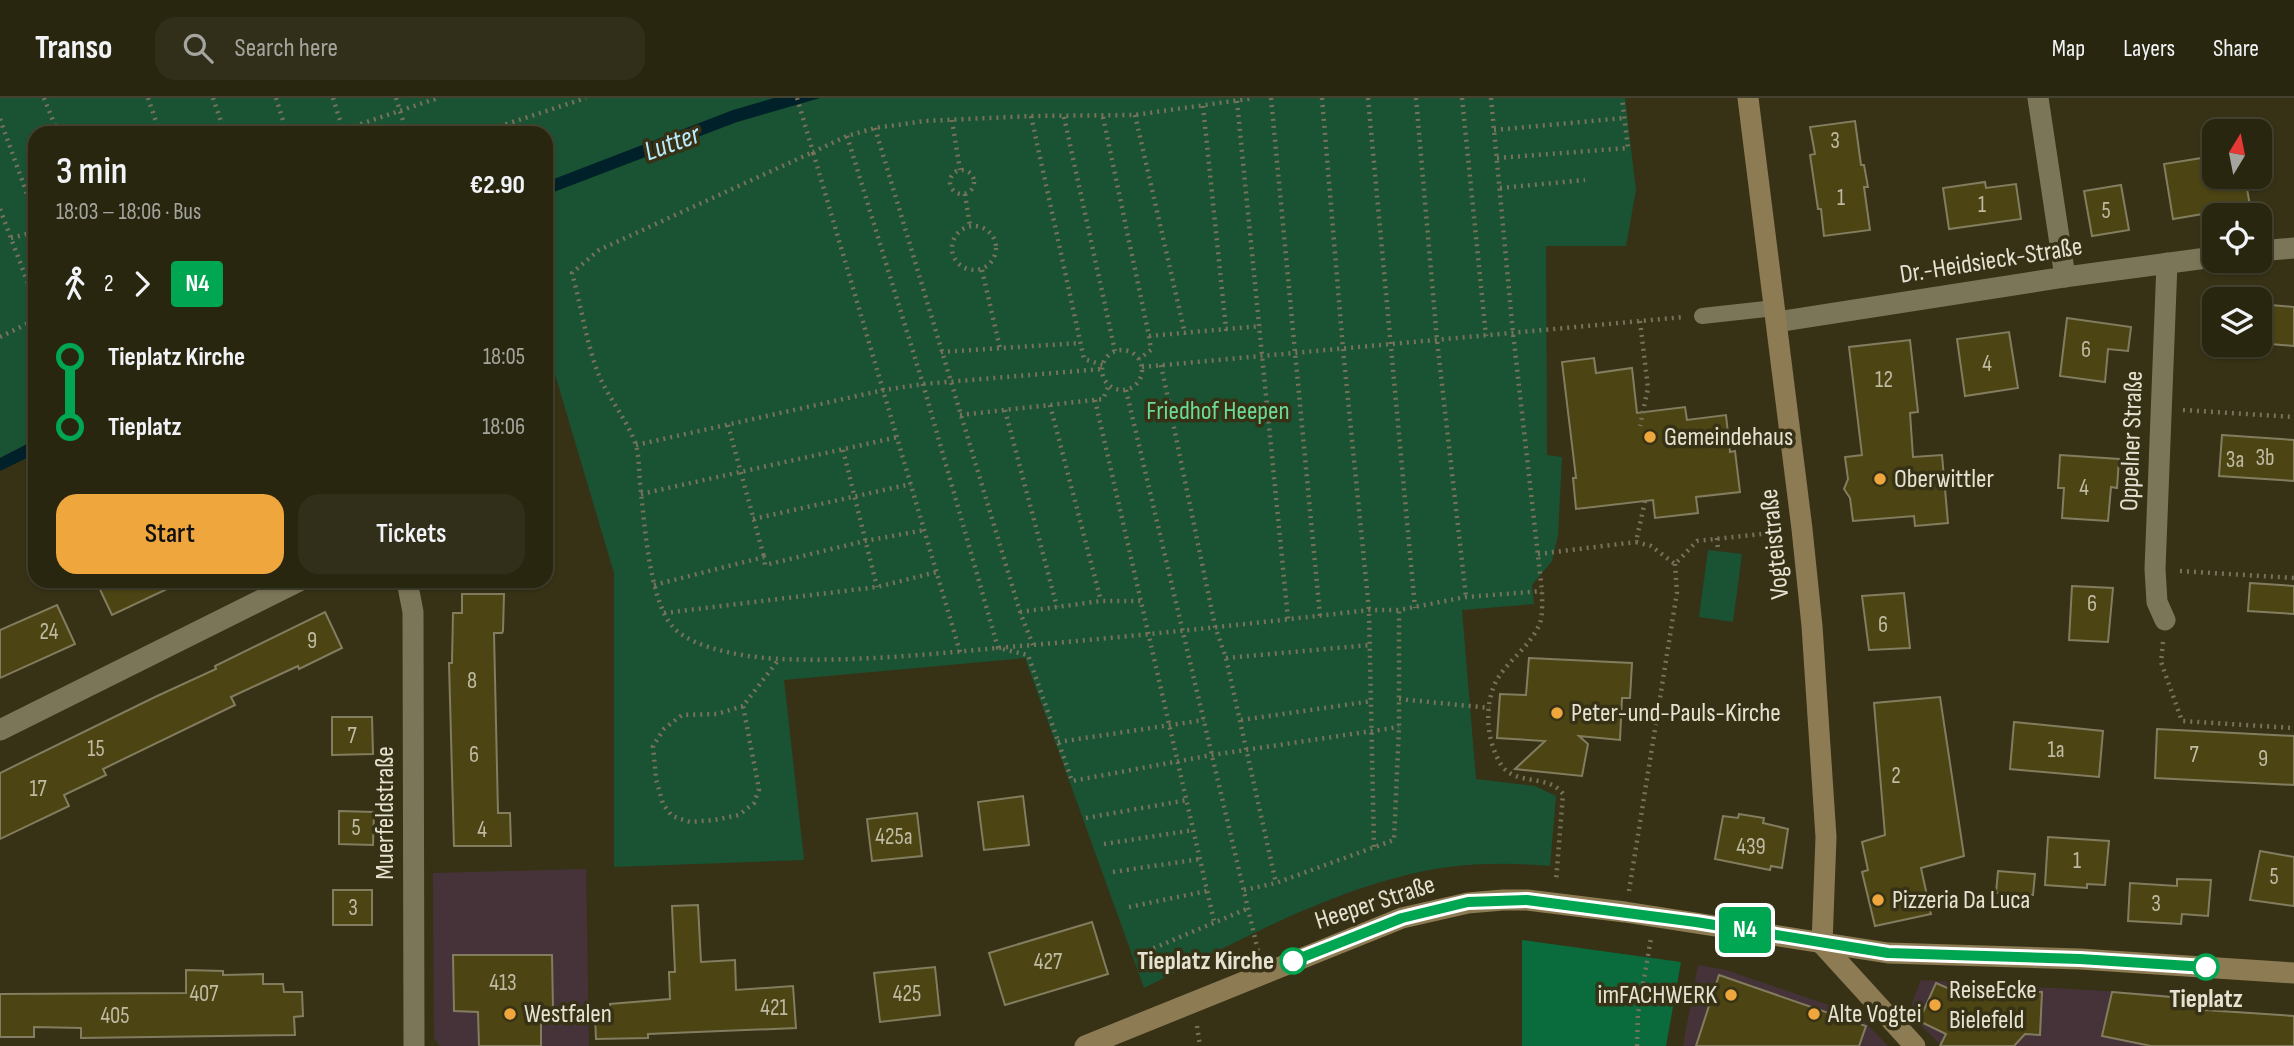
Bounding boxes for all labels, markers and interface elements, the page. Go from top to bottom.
search box [155,17,645,80]
text: Transo [35,28,113,68]
icon: search [179,29,217,67]
text: Search here [235,33,338,64]
text: Map [2052,34,2085,63]
text: Layers [2123,34,2175,63]
text: Share [2213,34,2259,63]
water label: Lutter [640,117,705,168]
north arrow [2202,119,2272,189]
map controls [2202,119,2272,357]
house number: 3 [1830,127,1840,155]
text: 3 min [56,149,127,194]
text: €2.90 [470,170,525,201]
house number: 1 [1837,184,1845,212]
house number: 1 [1978,191,1986,219]
house number: 5 [2101,197,2111,225]
text: 18:03 – 18:06 · Bus [56,198,201,226]
button: locate [2202,203,2272,273]
street label: Dr.-Heidsieck-Straße [1898,231,2084,291]
icon: walk [56,265,94,303]
icon: forward [123,265,161,303]
text: N4 [185,269,209,298]
text: 2 [104,270,113,298]
button: layers [2202,287,2272,357]
house number: 6 [2081,336,2091,364]
text: Tieplatz Kirche [108,342,245,373]
text: 18:05 [483,343,525,371]
house number: 4 [1982,350,1992,378]
house number: 12 [1875,366,1893,394]
street label: Oppelner Straße [2114,370,2150,512]
park label: Friedhof Heepen [1146,396,1290,427]
text: Tieplatz [108,412,182,443]
text: 18:06 [482,413,525,441]
place label: Gemeindehaus [1664,422,1793,453]
marker: Gemeindehaus [1642,429,1658,445]
house number: 3b [2255,444,2275,472]
house number: 3a [2226,446,2244,474]
place label: Oberwittler [1894,464,1994,495]
marker: Oberwittler [1872,471,1888,487]
house number: 4 [2079,474,2089,502]
street label: Vogteistraße [1754,487,1796,601]
button: Start [56,494,284,574]
button: Tickets [298,494,525,574]
house number: 6 [2087,590,2097,618]
house number: 6 [1878,611,1888,639]
house number: 24 [40,618,59,646]
house number: 9 [307,627,317,655]
house number: 8 [467,667,477,695]
place label: Peter-und-Pauls-Kirche [1571,698,1781,729]
marker: Peter-und-Pauls-Kirche [1549,705,1565,721]
house number: 7 [347,722,357,750]
house number: 15 [87,735,105,763]
house number: 1a [2047,736,2065,764]
house number: 6 [469,741,479,769]
house number: 7 [2189,741,2199,769]
house number: 9 [2258,745,2268,773]
street label: Muerfeldstraße [370,746,401,880]
house number: 2 [1891,762,1901,790]
house number: 17 [29,775,47,803]
house number: 5 [351,814,361,842]
house number: 4 [477,816,487,844]
house number: 425a [875,823,913,851]
house number: 439 [1736,833,1766,861]
house number: 1 [2073,847,2081,875]
house number: 5 [2269,863,2279,891]
street label: Heeper Straße [1311,869,1439,937]
place label: Pizzeria Da Luca [1892,885,2030,916]
house number: 3 [2151,890,2161,918]
marker: Pizzeria Da Luca [1870,892,1886,908]
house number: 3 [348,894,358,922]
line badge: N4 [1714,907,1776,953]
text: N4 [1733,915,1757,944]
place label: Tieplatz Kirche [1137,946,1274,977]
house number: 427 [1034,948,1062,976]
marker: Tieplatz Kirche [1280,948,1306,974]
marker: Tieplatz [2193,954,2219,980]
house number: 413 [489,969,517,997]
place label: ReiseEcke Bielefeld [1949,975,2037,1036]
house number: 407 [189,980,219,1008]
house number: 425 [893,980,921,1008]
place label: imFACHWERK [1598,980,1717,1011]
place label: Tieplatz [2169,984,2243,1015]
marker: imFACHWERK [1723,987,1739,1003]
house number: 421 [760,994,788,1022]
marker: ReiseEcke Bielefeld [1927,997,1943,1013]
place label: Westfalen [524,999,612,1030]
place label: Alte Vogtei [1827,999,1922,1030]
house number: 405 [100,1002,130,1030]
marker: Westfalen [502,1006,518,1022]
marker: Alte Vogtei [1806,1006,1822,1022]

